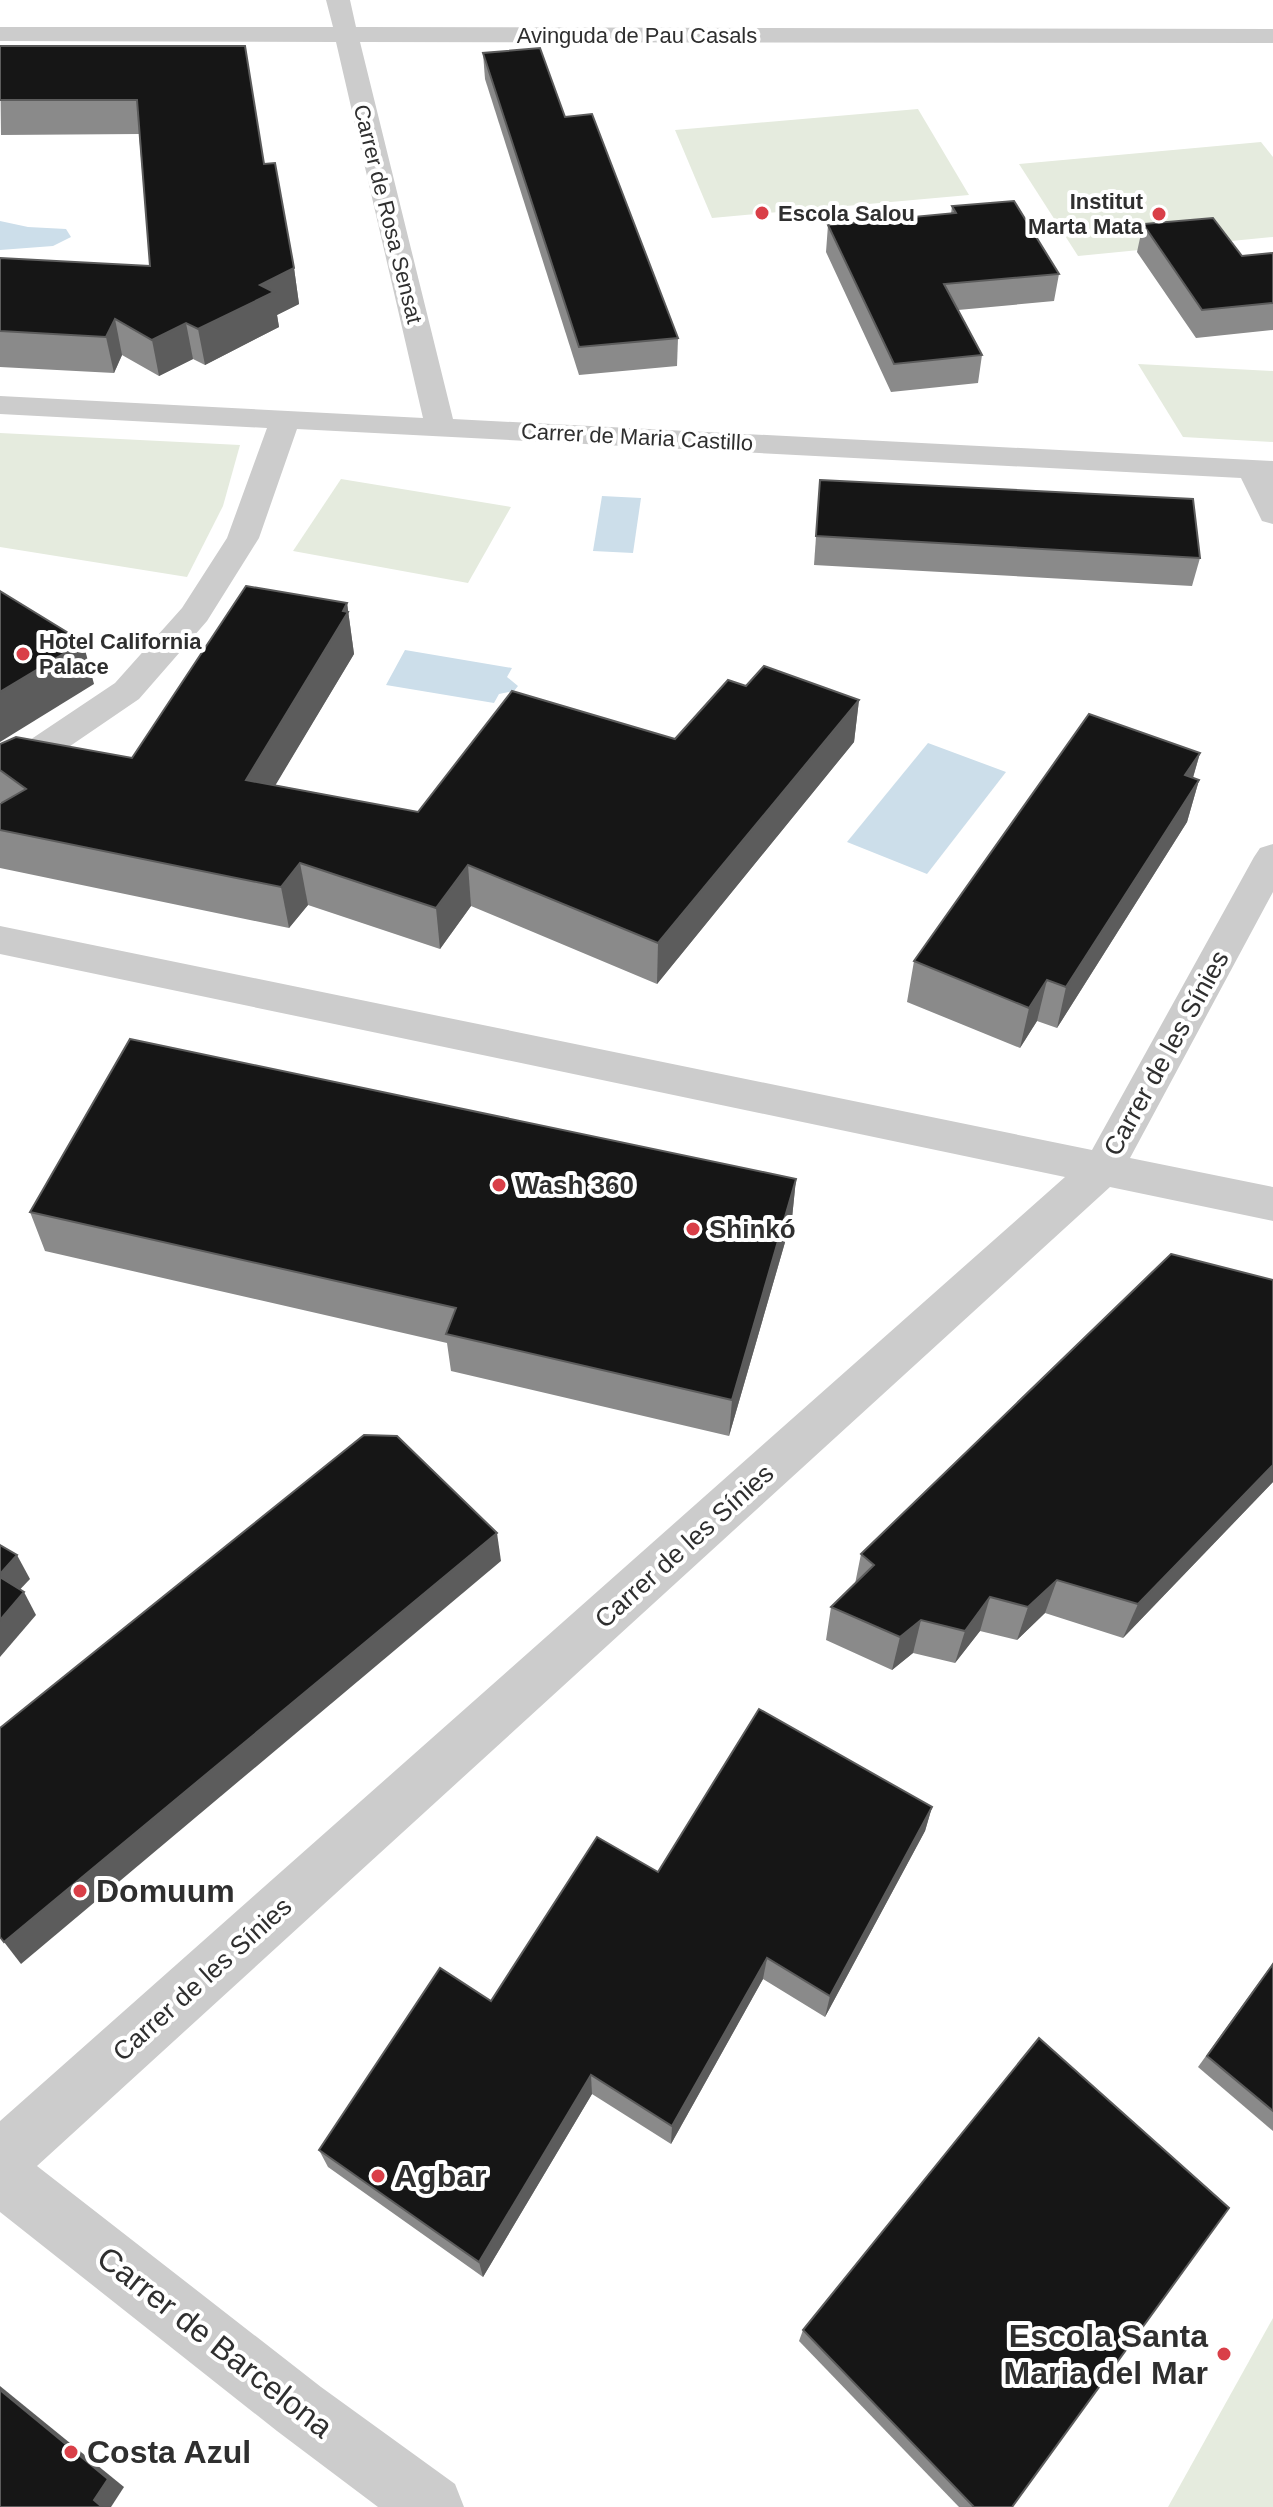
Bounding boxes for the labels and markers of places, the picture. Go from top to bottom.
place label: Institut Marta Mata [1028,189,1144,239]
place label: Escola Salou [778,201,915,226]
marker: Escola Salou [753,204,771,222]
marker: Institut Marta Mata [1150,205,1168,223]
place label: Hotel California Palace [39,629,202,679]
marker: Hotel California Palace [14,645,32,663]
place label: Wash 360 [515,1170,634,1200]
marker: Wash 360 [490,1176,508,1194]
place label: Shinkó [709,1214,796,1244]
marker: Shinkó [684,1220,702,1238]
place label: Domuum [96,1873,235,1909]
marker: Domuum [71,1882,89,1900]
place label: Agbar [394,2158,486,2194]
marker: Agbar [369,2167,387,2185]
place label: Escola Santa Maria del Mar [1003,2318,1208,2391]
marker: Escola Santa Maria del Mar [1215,2345,1233,2363]
place label: Costa Azul [87,2434,251,2470]
marker: Costa Azul [62,2443,80,2461]

